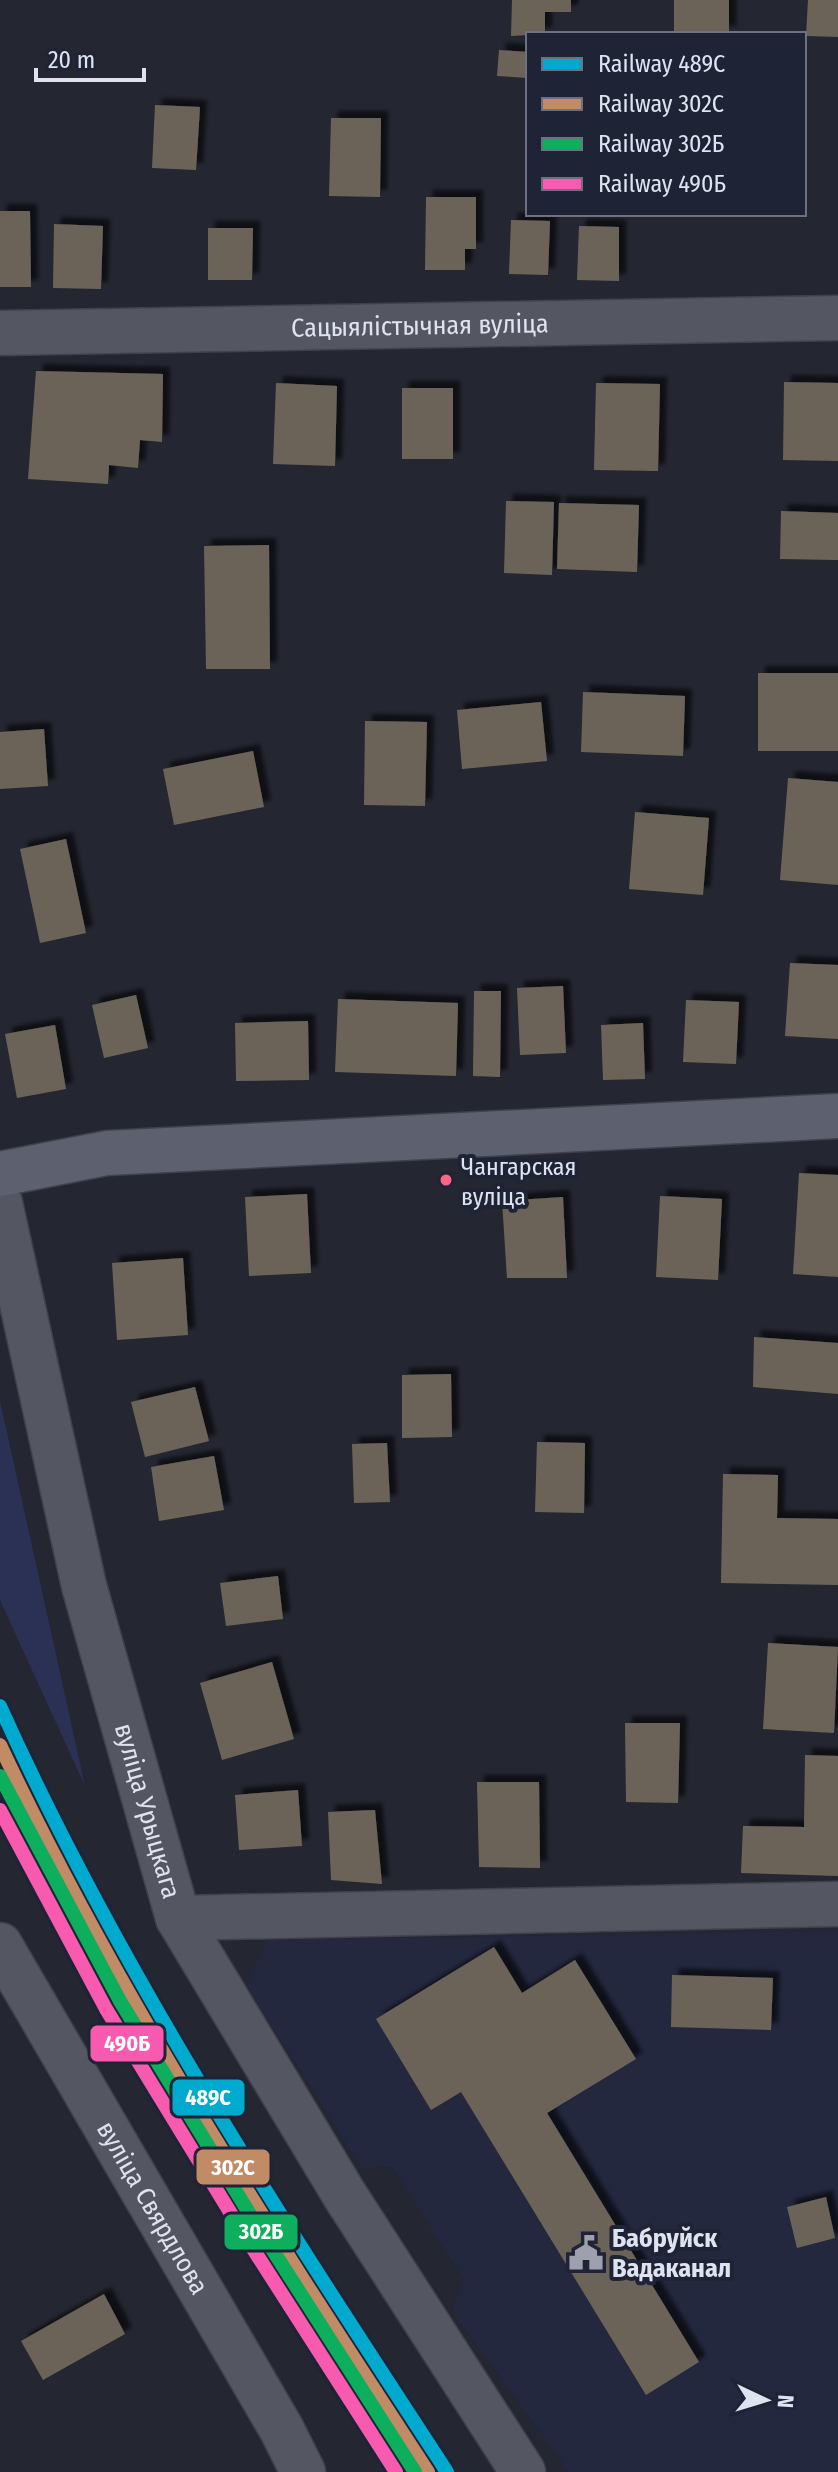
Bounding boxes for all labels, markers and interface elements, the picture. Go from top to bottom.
scale bar [36,32,144,82]
legend [526,32,806,216]
text: 20 m [48,46,95,74]
text: Railway 489С [598,50,725,78]
text: Railway 302С [598,90,724,118]
text: Railway 302Б [598,130,724,158]
text: Railway 490Б [598,170,726,198]
street label: Сацыялістычная вуліца [291,308,549,344]
place label: Чангарская вуліца [461,1153,576,1211]
marker: Чангарская вуліца [438,1172,454,1188]
street label: вуліца Урыцкага [108,1720,187,1902]
line badge: 490Б [89,2024,165,2063]
text: 490Б [104,2030,150,2057]
line badge: 489С [171,2078,246,2117]
text: 489С [185,2084,231,2111]
street label: вуліца Свярдлова [90,2116,215,2300]
line badge: 302С [195,2148,271,2186]
text: 302С [210,2154,255,2181]
line badge: 302Б [223,2213,299,2251]
text: 302Б [238,2218,283,2245]
place label: Бабруйск Вадаканал [612,2223,731,2284]
public building icon: Бабруйск Вадаканал [567,2234,605,2272]
north arrow [726,2360,806,2440]
text: N [772,2394,799,2409]

